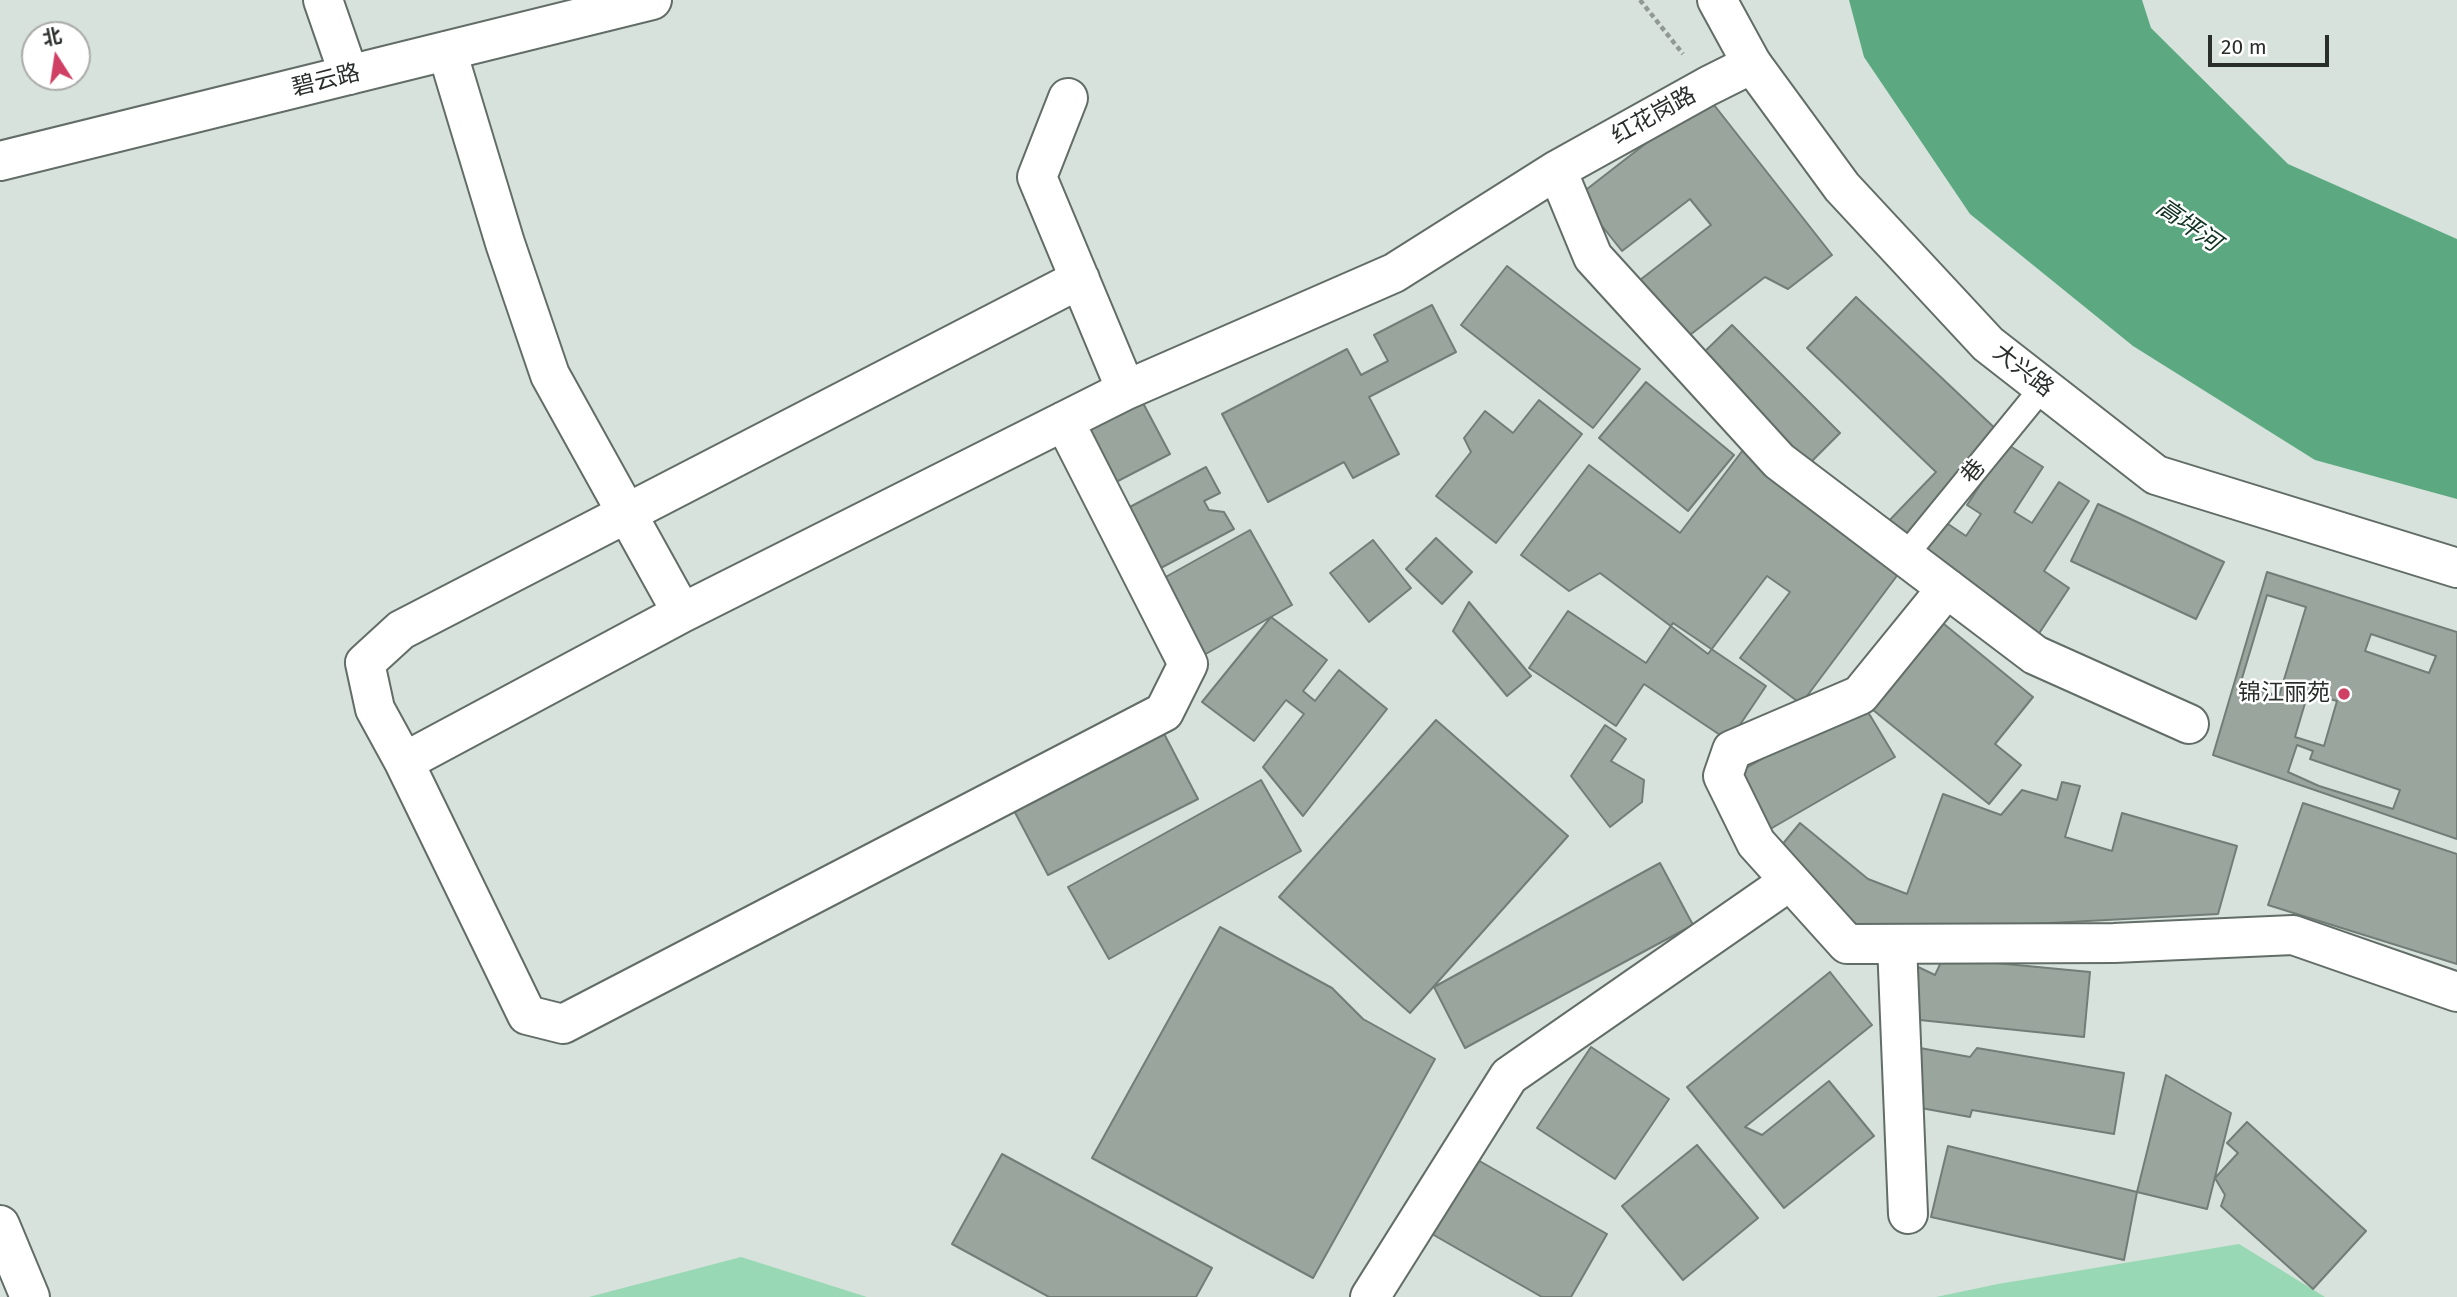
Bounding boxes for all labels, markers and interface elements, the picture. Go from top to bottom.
north arrow [21,21,91,91]
scale bar [2212,21,2333,65]
text: 北 [40,24,64,50]
text: 20 m [2221,34,2267,60]
street label: 碧云路 [289,59,363,103]
street label: 红花岗路 [1607,82,1701,150]
water label: 高坪河 [2150,194,2226,258]
street label: 大兴路 [1987,339,2059,403]
street label: 巷 [1956,454,1992,490]
place label: 锦江丽苑 [2238,680,2330,708]
marker: 锦江丽苑 [2336,686,2352,702]

